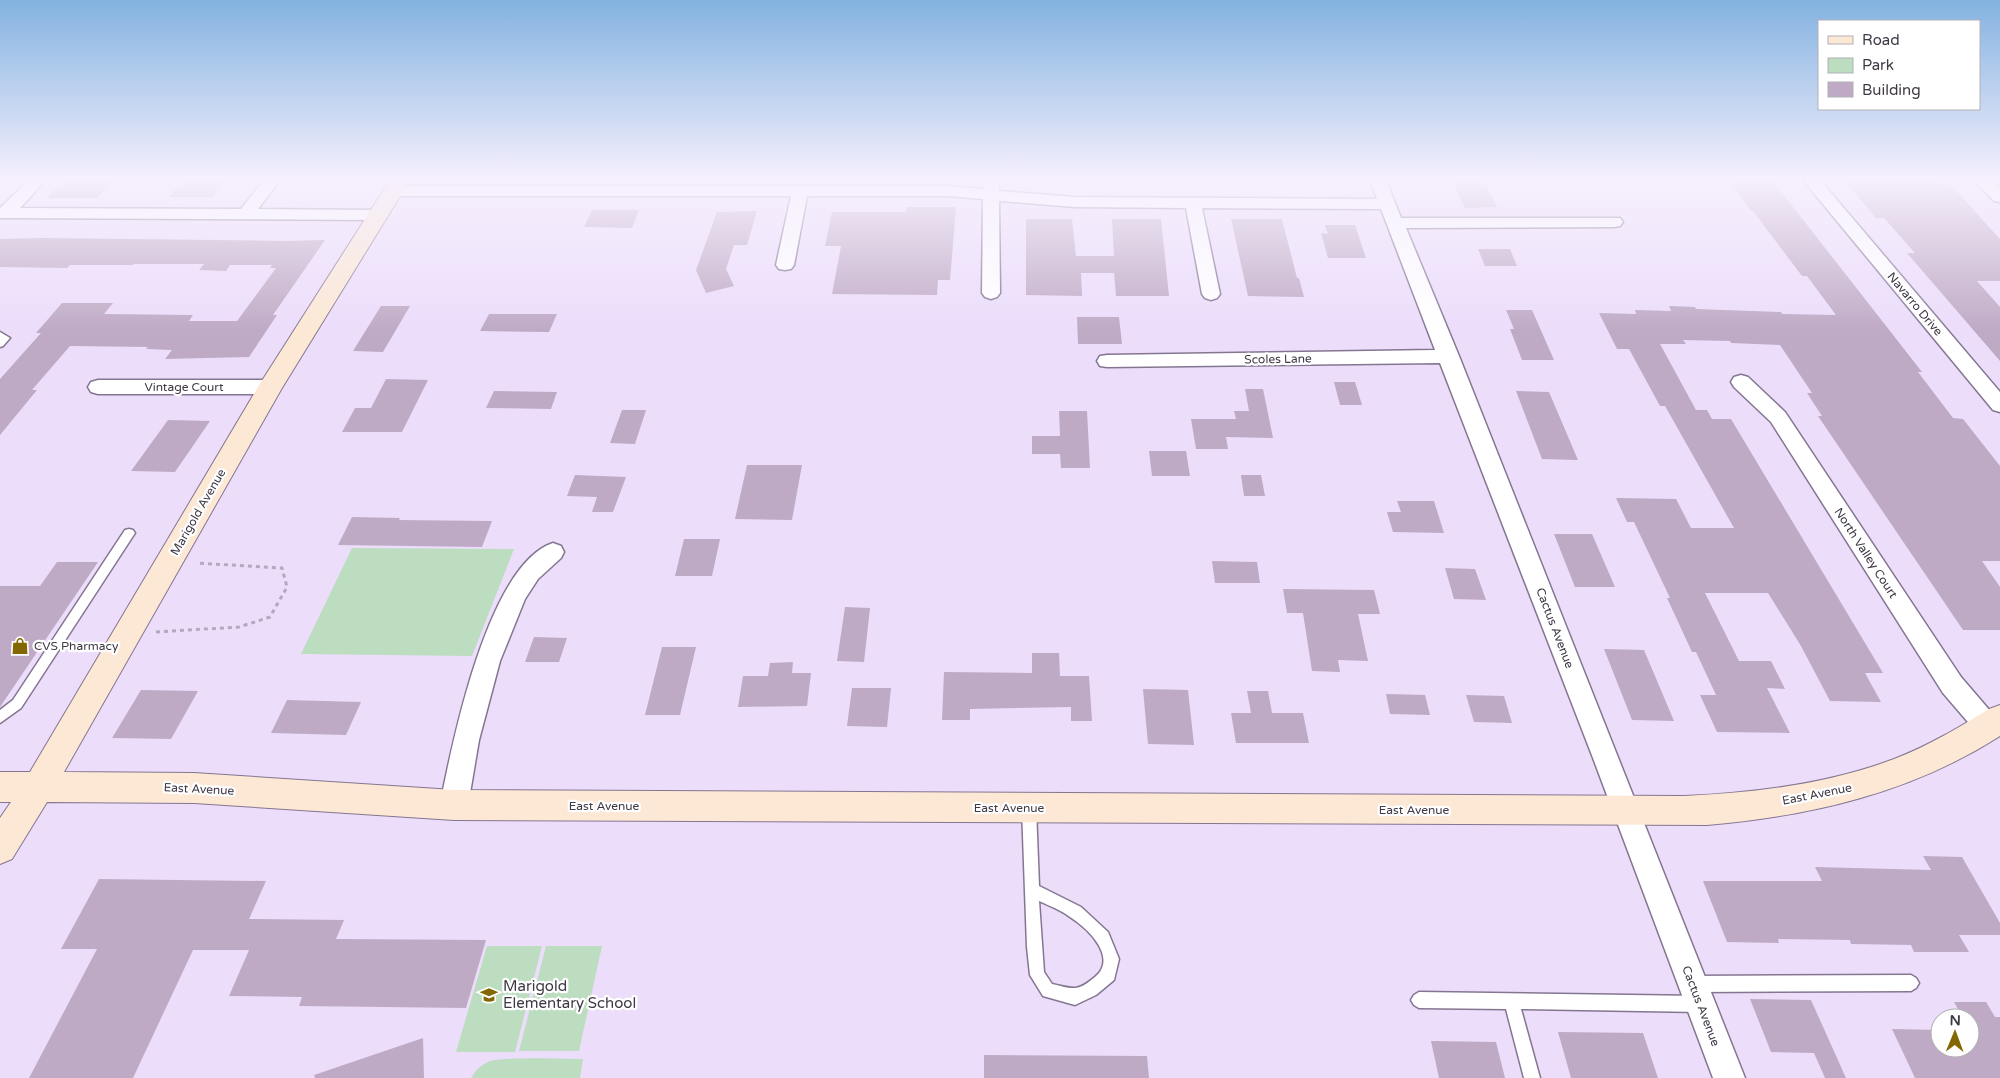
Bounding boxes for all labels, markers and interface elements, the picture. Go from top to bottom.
legend [1818,20,1980,110]
text: Road [1862,31,1900,49]
text: Park [1862,56,1894,74]
text: Building [1862,81,1921,99]
street label: Navarro Drive [1884,270,1946,339]
street label: Scoles Lane [1244,351,1312,367]
street label: Vintage Court [144,380,224,394]
street label: Marigold Avenue [168,466,229,558]
street label: North Valley Court [1832,505,1901,601]
street label: Cactus Avenue [1533,586,1577,670]
shop icon: CVS Pharmacy [10,636,30,656]
place label: CVS Pharmacy [34,639,119,653]
street label: East Avenue [163,780,235,798]
street label: East Avenue [1781,780,1853,808]
street label: East Avenue [569,799,640,813]
street label: East Avenue [974,801,1045,815]
street label: East Avenue [1379,803,1450,817]
street label: Cactus Avenue [1679,964,1723,1048]
place label: Marigold Elementary School [503,977,636,1012]
school or university icon: Marigold Elementary School [479,985,499,1005]
north arrow [1930,1008,1980,1058]
text: N [1949,1012,1961,1029]

